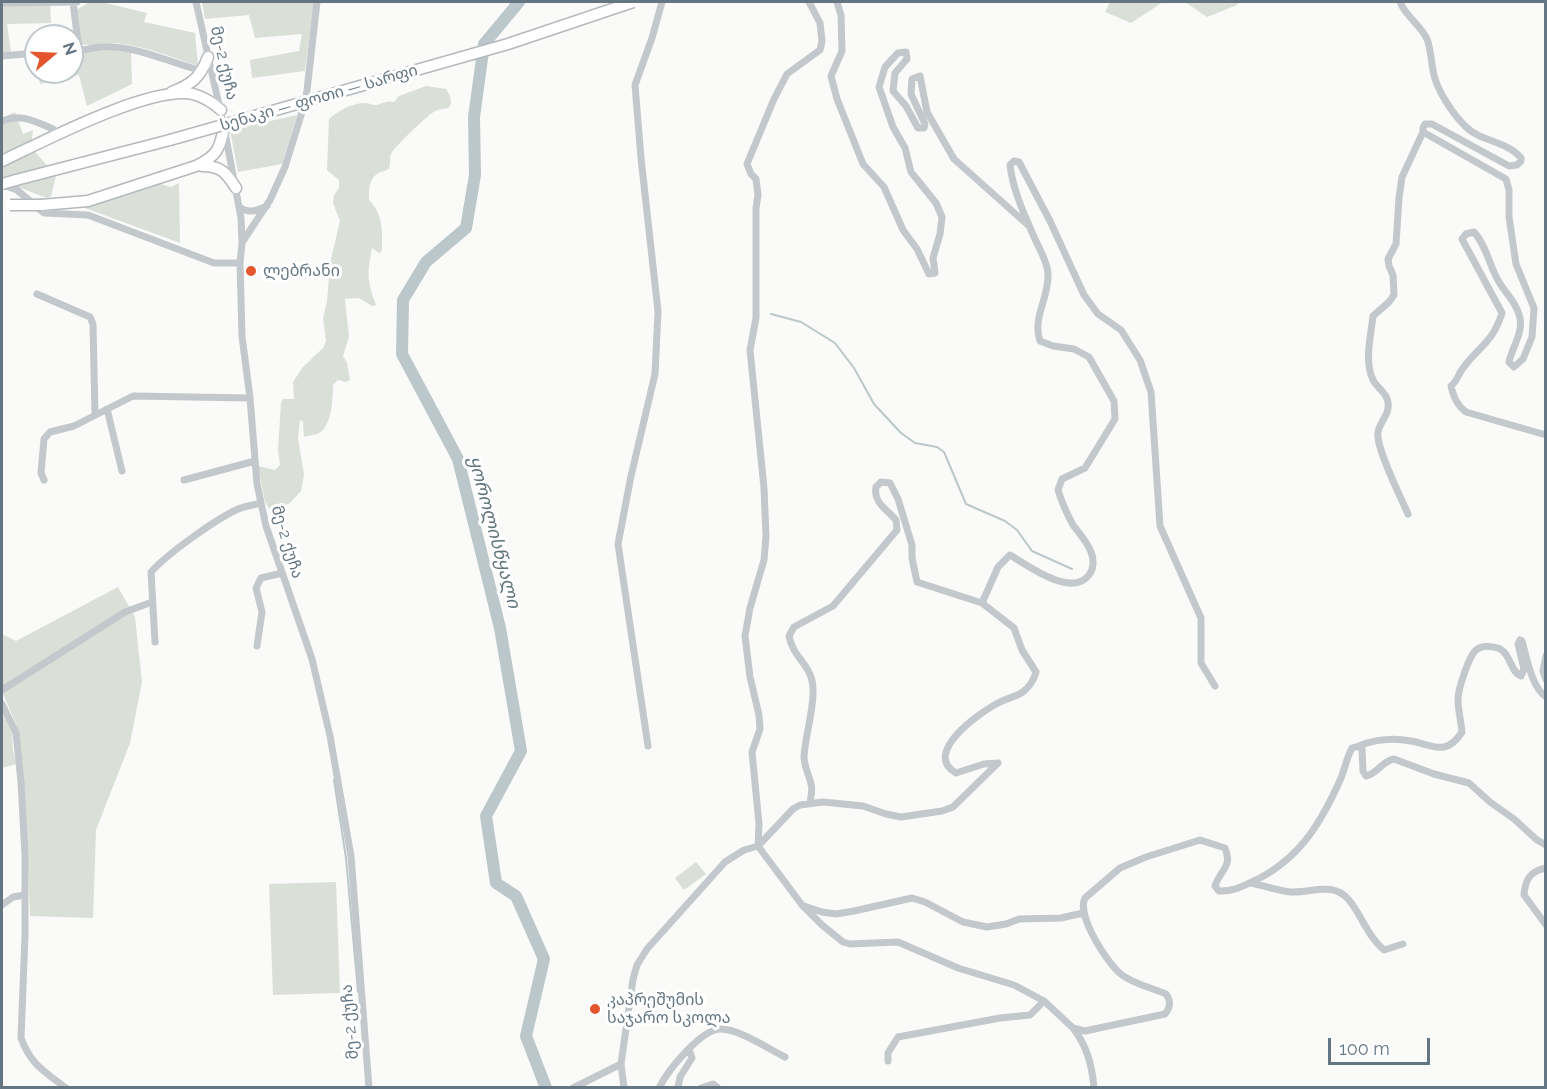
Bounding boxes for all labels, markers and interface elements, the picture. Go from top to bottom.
north arrow [24,24,84,84]
street label: მე-2 ქუჩა [206,24,242,102]
text: N [59,40,81,57]
street label: სენაკი — ფოთი — სარფი [218,61,420,135]
place label: ლებრანი [263,261,340,281]
marker: ლებრანი [244,264,258,278]
water label: ყოროლისწყალი [463,454,525,610]
street label: მე-2 ქუჩა [267,503,307,581]
street label: მე-2 ქუჩა [337,984,363,1060]
place label: კაპრეშუმის საჯარო სკოლა [607,990,730,1028]
marker: კაპრეშუმის საჯარო სკოლა [588,1002,602,1016]
scale bar [1331,1026,1433,1064]
text: 100 m [1339,1038,1390,1059]

